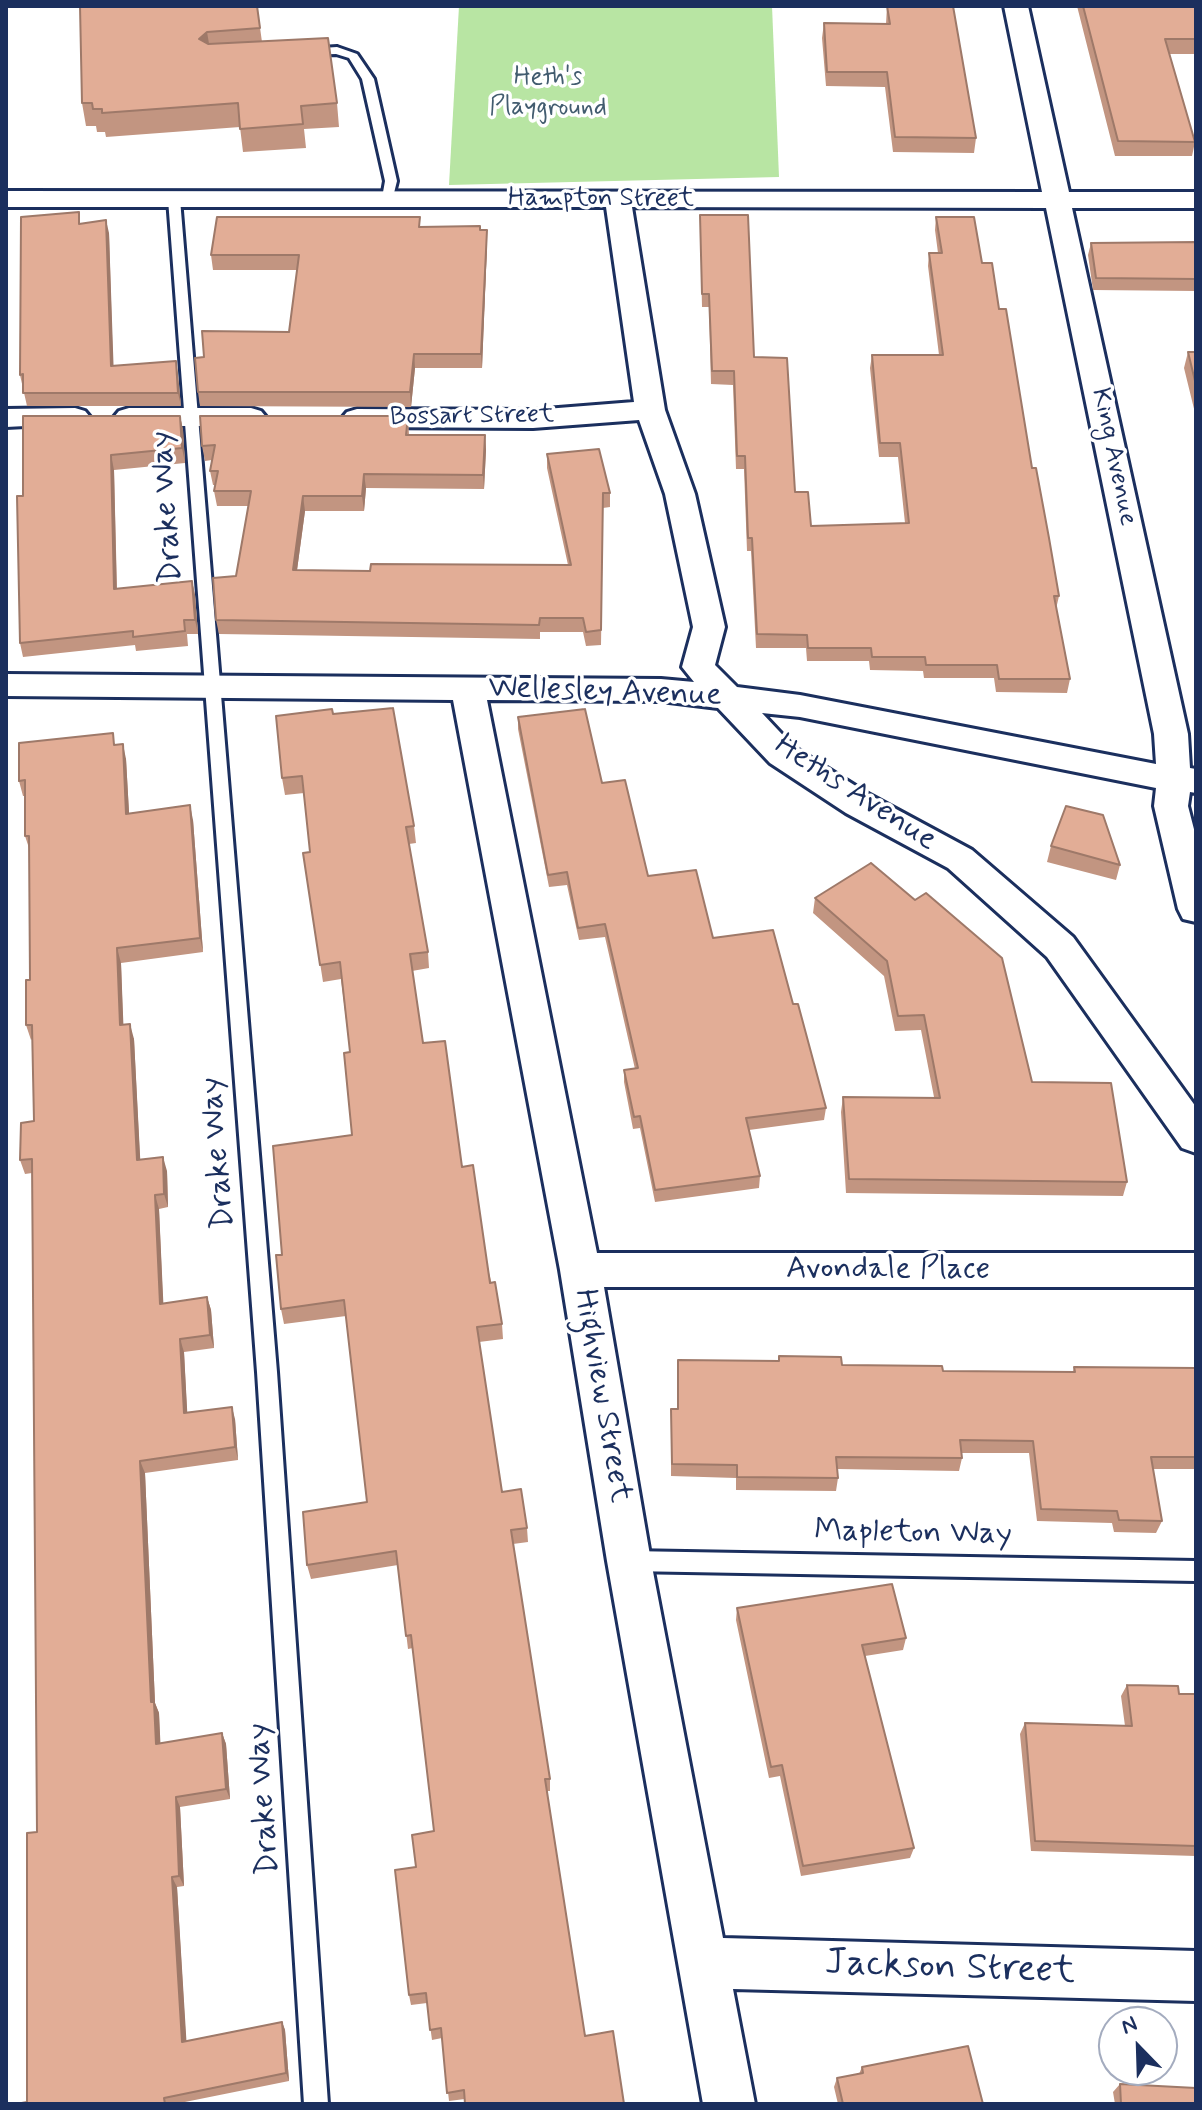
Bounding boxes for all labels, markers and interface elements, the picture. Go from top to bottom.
park label: Heth's Playground [489,63,607,124]
street label: Hampton Street [508,184,694,216]
street label: King Avenue [1083,385,1143,529]
street label: Bossart Street [390,400,554,434]
street label: Drake Way [144,430,192,584]
street label: Wellesley Avenue [488,670,722,716]
street label: Heths Avenue [767,727,943,861]
street label: Drake Way [193,1075,245,1231]
street label: Avondale Place [786,1251,990,1289]
street label: Highview Street [563,1286,639,1506]
street label: Mapleton Way [814,1513,1012,1555]
street label: Drake Way [241,1722,289,1876]
street label: Jackson Street [824,1942,1076,1996]
north arrow [1098,2006,1178,2086]
text: N [1117,2010,1142,2041]

